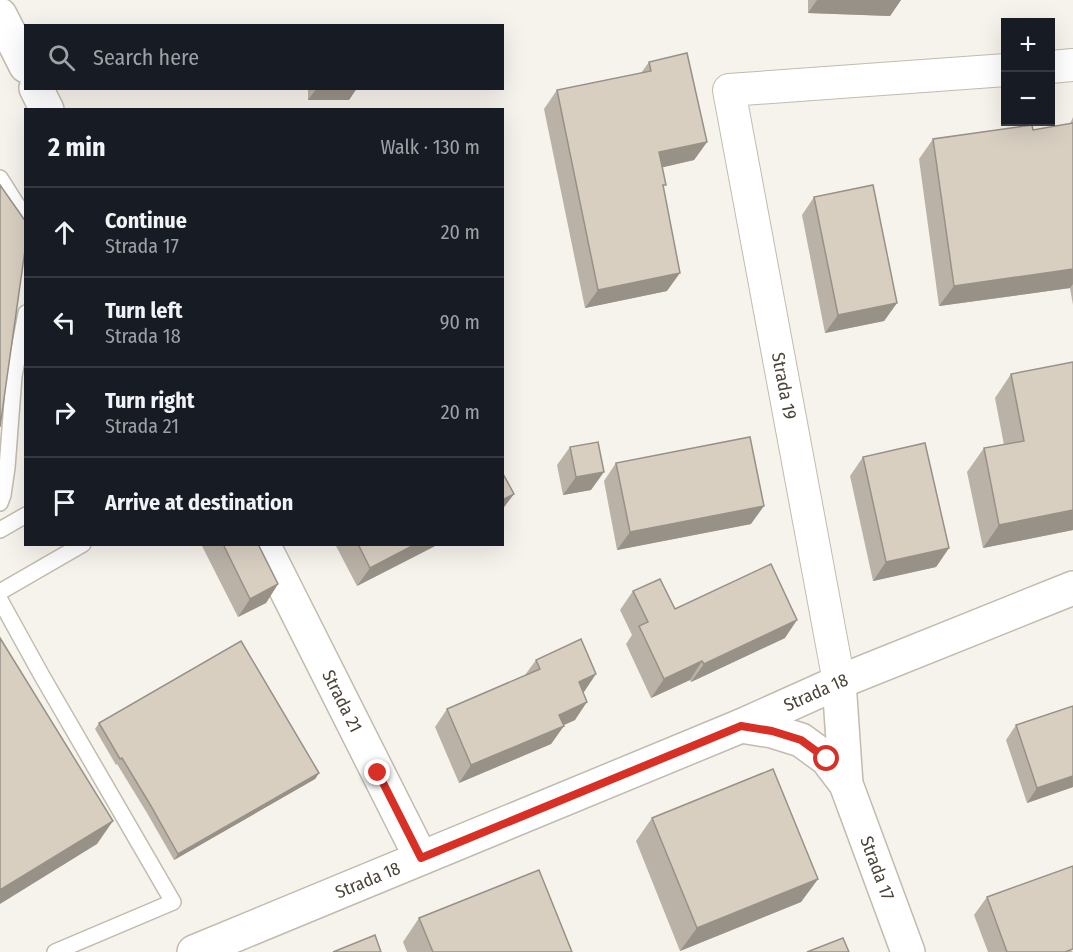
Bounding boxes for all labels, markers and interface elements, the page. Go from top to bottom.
map controls [1001,18,1055,126]
button: + [1001,18,1055,72]
search box [24,24,504,90]
icon: search [45,41,78,74]
text: Search here [93,44,199,71]
button: − [1001,72,1055,126]
text: 2 min [48,132,106,163]
text: Walk · 130 m [380,135,480,159]
text: Continue [105,207,187,234]
icon: ahead [48,216,81,249]
text: 20 m [441,220,480,244]
text: Strada 17 [105,234,179,258]
text: Turn left [105,297,183,324]
icon: left [48,306,81,339]
text: 90 m [440,310,480,334]
text: Strada 18 [105,324,181,348]
street label: Strada 19 [767,351,801,421]
text: Turn right [105,387,194,414]
icon: right [48,396,81,429]
text: 20 m [441,400,480,424]
text: Strada 21 [105,414,179,438]
icon: arrive [48,486,81,519]
text: Arrive at destination [105,489,293,516]
street label: Strada 21 [317,666,367,736]
street label: Strada 18 [780,669,851,716]
route start [813,745,839,771]
route end [364,759,390,785]
street label: Strada 17 [855,833,899,903]
street label: Strada 18 [332,857,403,903]

